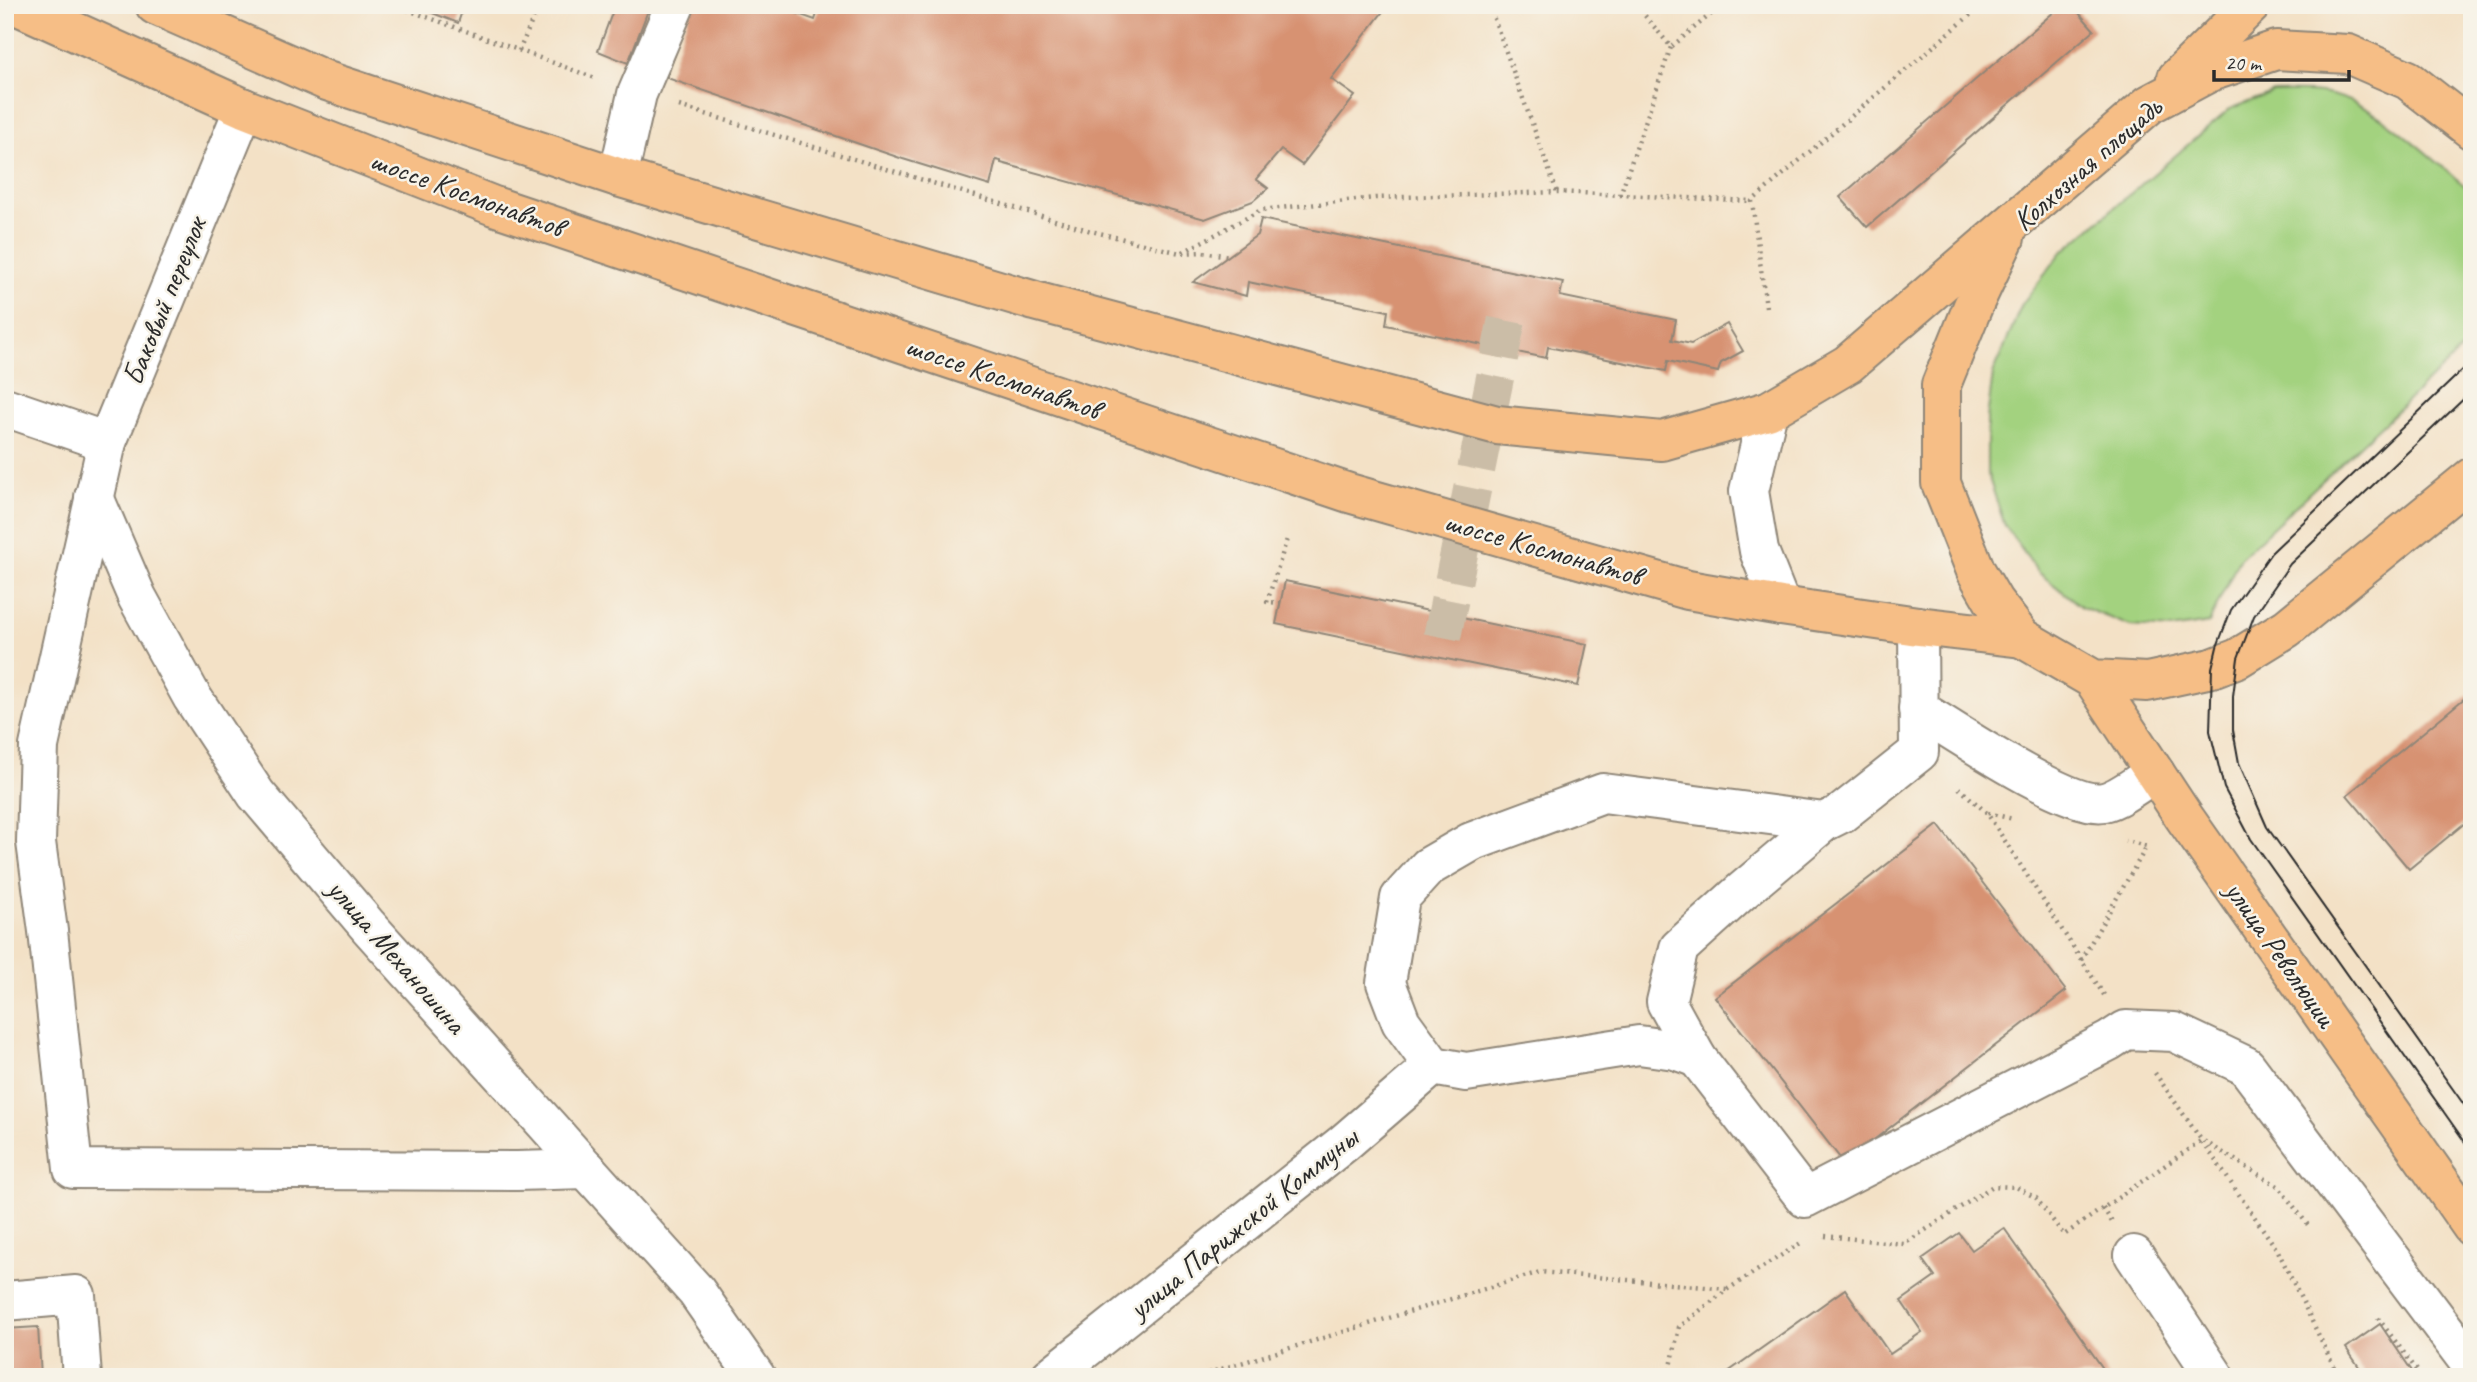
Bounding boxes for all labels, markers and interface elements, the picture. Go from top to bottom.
scale bar [2214,38,2349,82]
text: 20 m [2225,50,2263,76]
street label: Колхозная площадь [2005,88,2171,239]
street label: шоссе Космонавтов [365,140,574,248]
street label: Баковый переулок [113,209,216,390]
street label: шоссе Космонавтов [901,326,1111,430]
street label: шоссе Космонавтов [1440,502,1651,596]
street label: улица Механошина [318,869,476,1043]
street label: улица Революции [2215,872,2346,1036]
street label: улица Парижской Коммуны [1119,1117,1367,1328]

